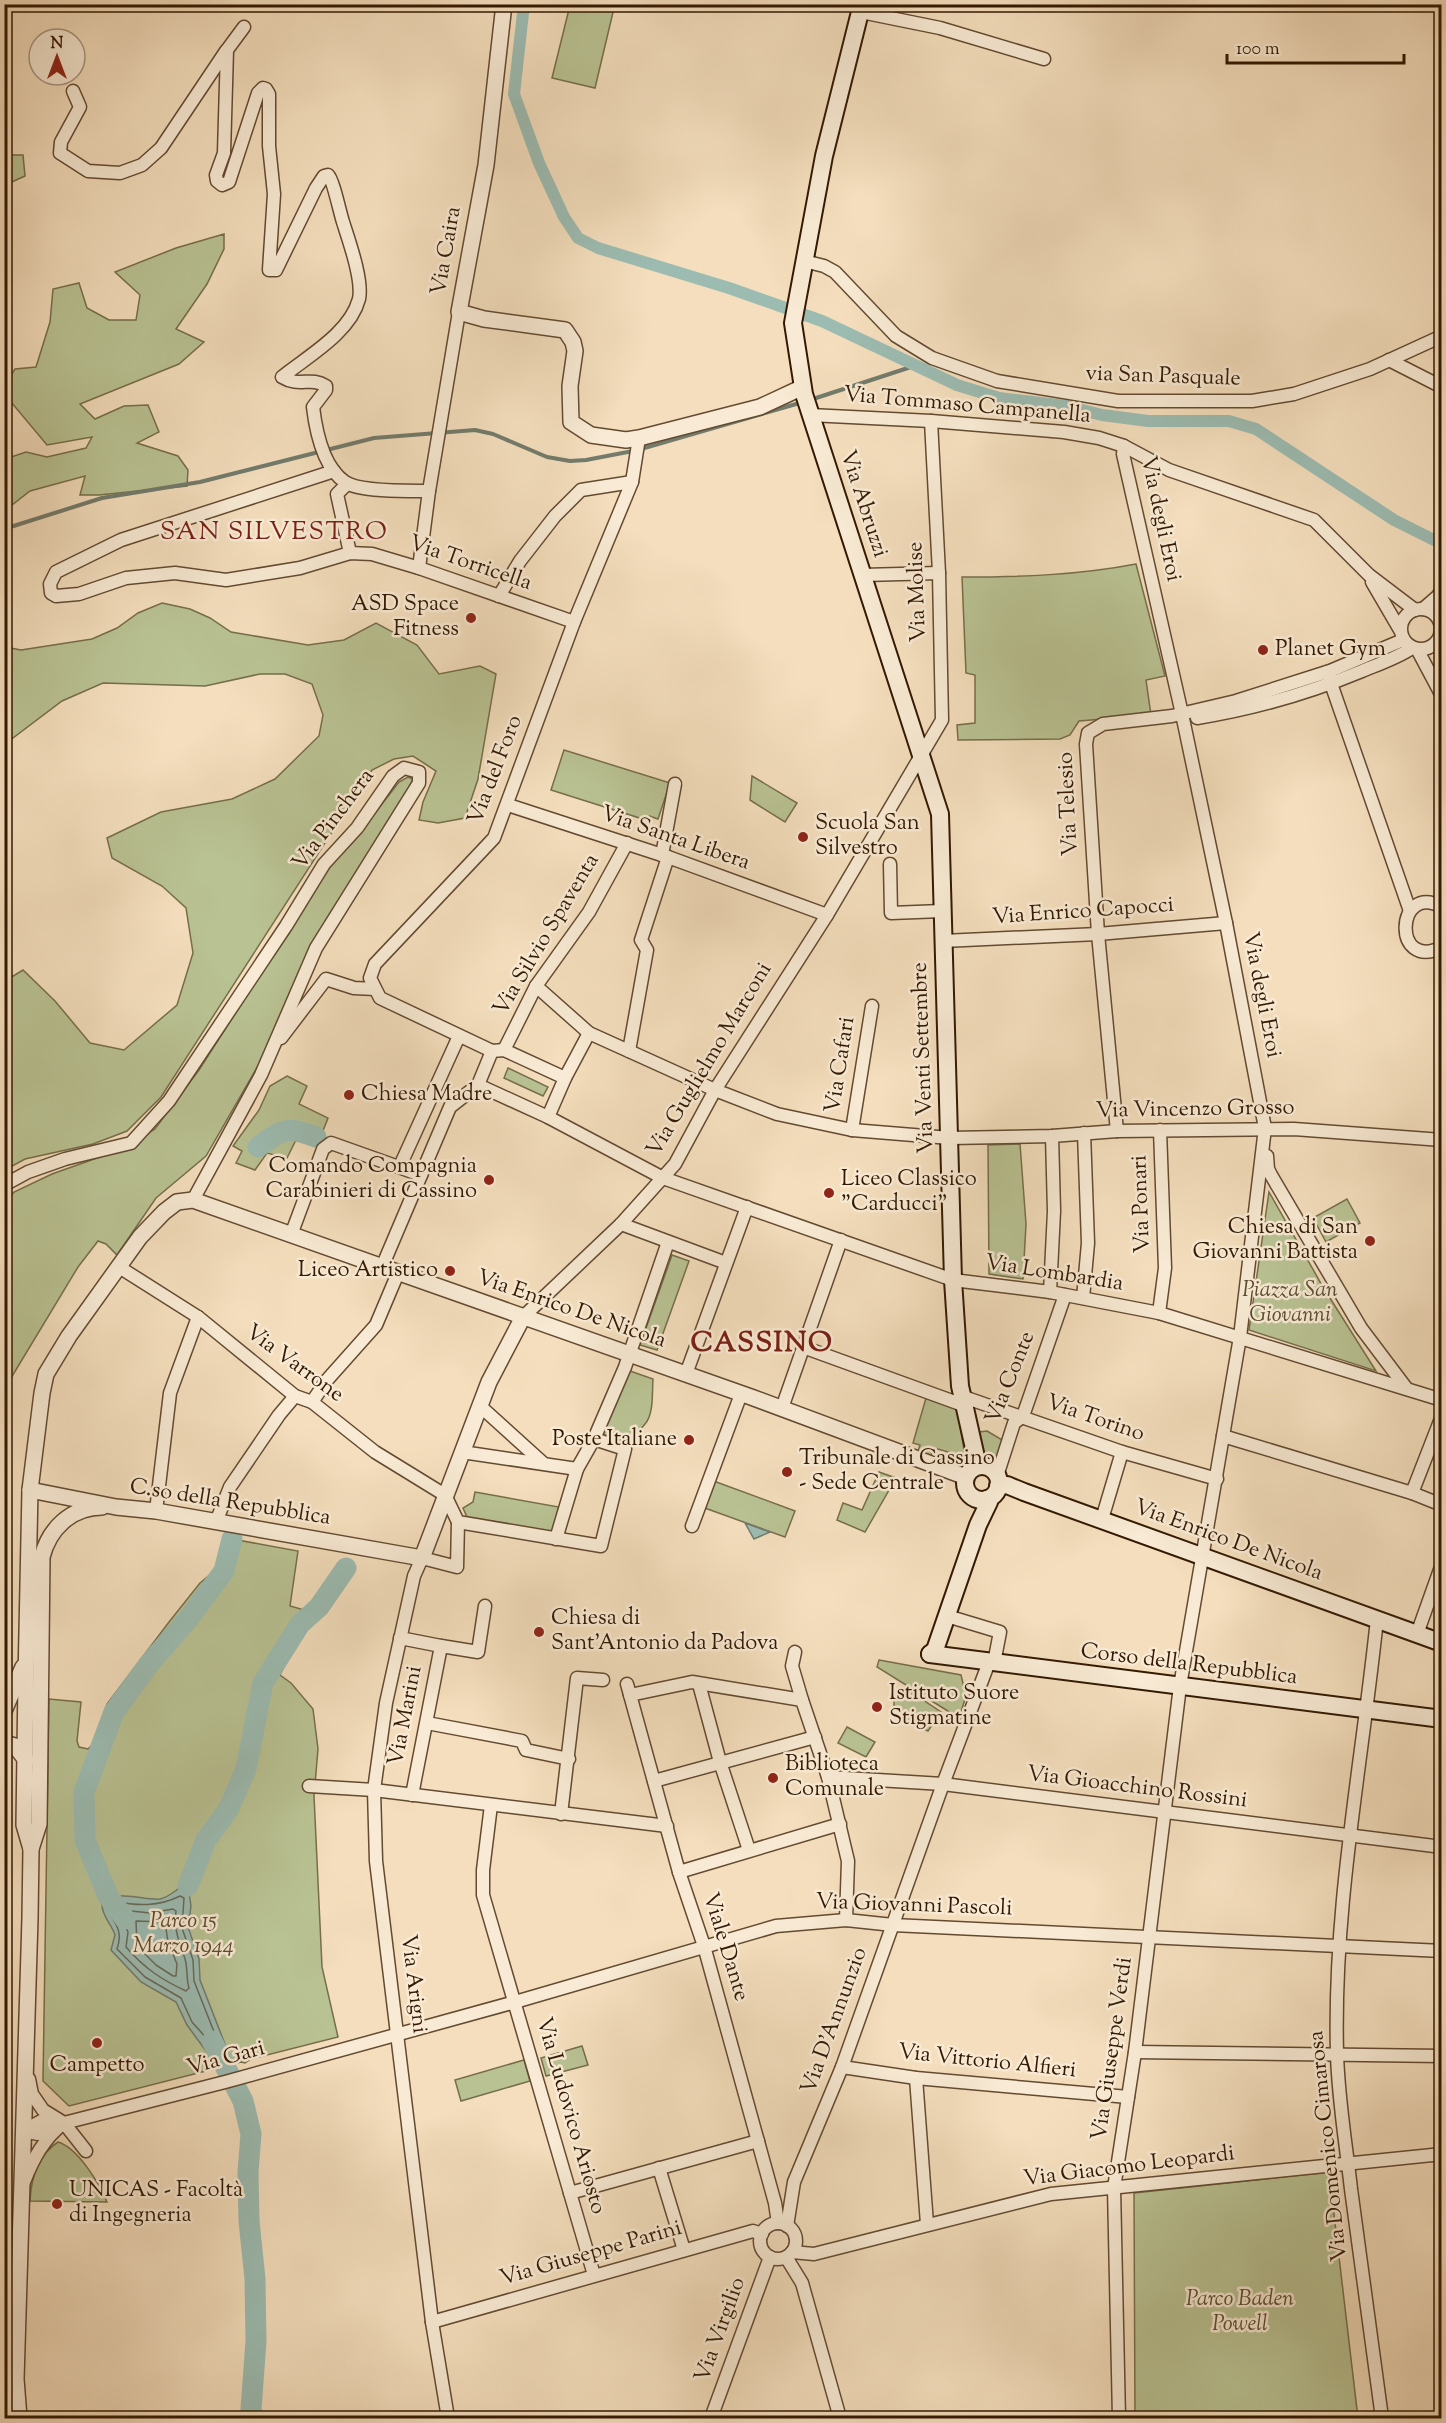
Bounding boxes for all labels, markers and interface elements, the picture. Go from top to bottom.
north arrow [27,27,87,87]
scale bar [1227,27,1404,65]
text: N [51,33,64,56]
text: 100 m [1236,37,1280,63]
street label: Via Caira [423,204,471,298]
street label: via San Pasquale [1085,358,1241,396]
street label: Via Tommaso Campanella [842,379,1092,433]
street label: Via Abruzzi [831,446,895,562]
street label: Via degli Eroi [1131,453,1189,585]
district label: SAN SILVESTRO [160,514,388,551]
street label: Via Torricella [404,528,536,600]
street label: Via Molise [900,541,936,643]
place label: ASD Space Fitness [351,589,459,646]
marker: ASD Space Fitness [464,611,478,625]
place label: Planet Gym [1275,634,1386,666]
marker: Planet Gym [1256,643,1270,657]
street label: Via del Foro [460,711,532,829]
street label: Via Telesio [1050,751,1088,857]
street label: Via Pinchera [285,763,383,877]
street label: Via Santa Libera [596,798,754,880]
place label: Scuola San Silvestro [815,808,920,865]
marker: Scuola San Silvestro [796,830,810,844]
street label: Via Silvio Spaventa [486,848,608,1022]
street label: Via Enrico Capocci [991,890,1175,934]
street label: Via degli Eroi [1233,929,1289,1061]
street label: Via Guglielmo Marconi [639,957,781,1163]
street label: Via Venti Settembre [905,962,943,1154]
street label: Via Cafari [818,1015,864,1115]
place label: Chiesa Madre [361,1079,492,1111]
marker: Chiesa Madre [342,1088,356,1102]
street label: Via Vincenzo Grosso [1095,1092,1295,1128]
place label: Comando Compagnia Carabinieri di Cassino [265,1151,477,1208]
street label: Via Ponari [1124,1154,1160,1254]
place label: Liceo Classico "Carducci" [841,1164,977,1221]
marker: Comando Compagnia Carabinieri di Cassino [482,1173,496,1187]
marker: Liceo Classico "Carducci" [822,1186,836,1200]
place label: Chiesa di San Giovanni Battista [1192,1212,1358,1269]
marker: Chiesa di San Giovanni Battista [1363,1234,1377,1248]
street label: Via Lombardia [982,1247,1126,1301]
place label: Liceo Artistico [298,1255,438,1287]
street label: Via Enrico De Nicola [472,1263,670,1357]
marker: Liceo Artistico [443,1264,457,1278]
park label: Piazza San Giovanni [1242,1275,1338,1332]
street label: Via Varrone [238,1317,350,1411]
district label: CASSINO [691,1324,833,1364]
street label: Via Conte [978,1327,1044,1429]
street label: Via Torino [1041,1387,1149,1451]
place label: Poste Italiane [552,1424,677,1456]
marker: Poste Italiane [682,1433,696,1447]
place label: Tribunale di Cassino - Sede Centrale [799,1443,995,1500]
marker: Tribunale di Cassino - Sede Centrale [780,1465,794,1479]
street label: C.so della Repubblica [127,1471,333,1535]
street label: Via Enrico De Nicola [1129,1492,1327,1590]
place label: Chiesa di Sant'Antonio da Padova [551,1603,778,1660]
marker: Chiesa di Sant'Antonio da Padova [532,1625,546,1639]
street label: Corso della Repubblica [1079,1636,1299,1694]
street label: Via Marini [381,1663,431,1769]
place label: Istituto Suore Stigmatine [889,1678,1019,1735]
marker: Istituto Suore Stigmatine [870,1700,884,1714]
place label: Biblioteca Comunale [785,1749,884,1806]
street label: Via Gioacchino Rossini [1025,1759,1249,1817]
marker: Biblioteca Comunale [766,1771,780,1785]
street label: Via Giovanni Pascoli [815,1887,1013,1925]
street label: Viale Dante [693,1889,757,2005]
park label: Parco 15 Marzo 1944 [133,1906,233,1963]
street label: Via Arigni [391,1933,435,2035]
street label: Via D'Annunzio [794,1943,876,2099]
street label: Via Giuseppe Verdi [1084,1955,1142,2143]
street label: Via Ludovico Ariosto [527,2014,613,2218]
street label: Via Domenico Cimarosa [1301,2029,1357,2263]
street label: Via Gari [183,2033,269,2085]
marker: Campetto [90,2036,104,2050]
street label: Via Vittorio Alfieri [896,2037,1078,2087]
place label: Campetto [50,2050,144,2082]
street label: Via Giacomo Leopardi [1022,2138,1236,2196]
place label: UNICAS - Facoltà di Ingegneria [69,2175,243,2232]
marker: UNICAS - Facoltà di Ingegneria [50,2197,64,2211]
street label: Via Giuseppe Parini [496,2213,686,2295]
street label: Via Virgilio [687,2273,755,2387]
park label: Parco Baden Powell [1186,2284,1294,2341]

